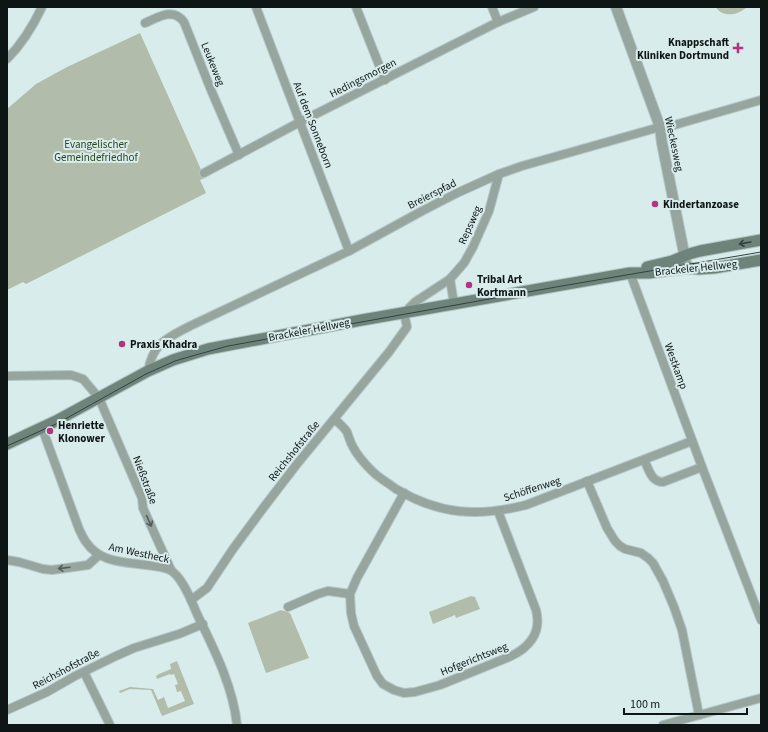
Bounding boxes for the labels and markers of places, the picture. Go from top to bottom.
place label: Knappschaft Kliniken Dortmund [637,35,729,63]
marker: Knappschaft Kliniken Dortmund [732,42,744,54]
place label: Kindertanzoase [663,197,739,212]
marker: Kindertanzoase [650,199,660,209]
place label: Tribal Art Kortmann [477,272,526,300]
marker: Tribal Art Kortmann [464,280,474,290]
place label: Praxis Khadra [130,337,197,352]
marker: Praxis Khadra [117,339,127,349]
place label: Henriette Klonower [58,418,105,446]
marker: Henriette Klonower [45,426,55,436]

